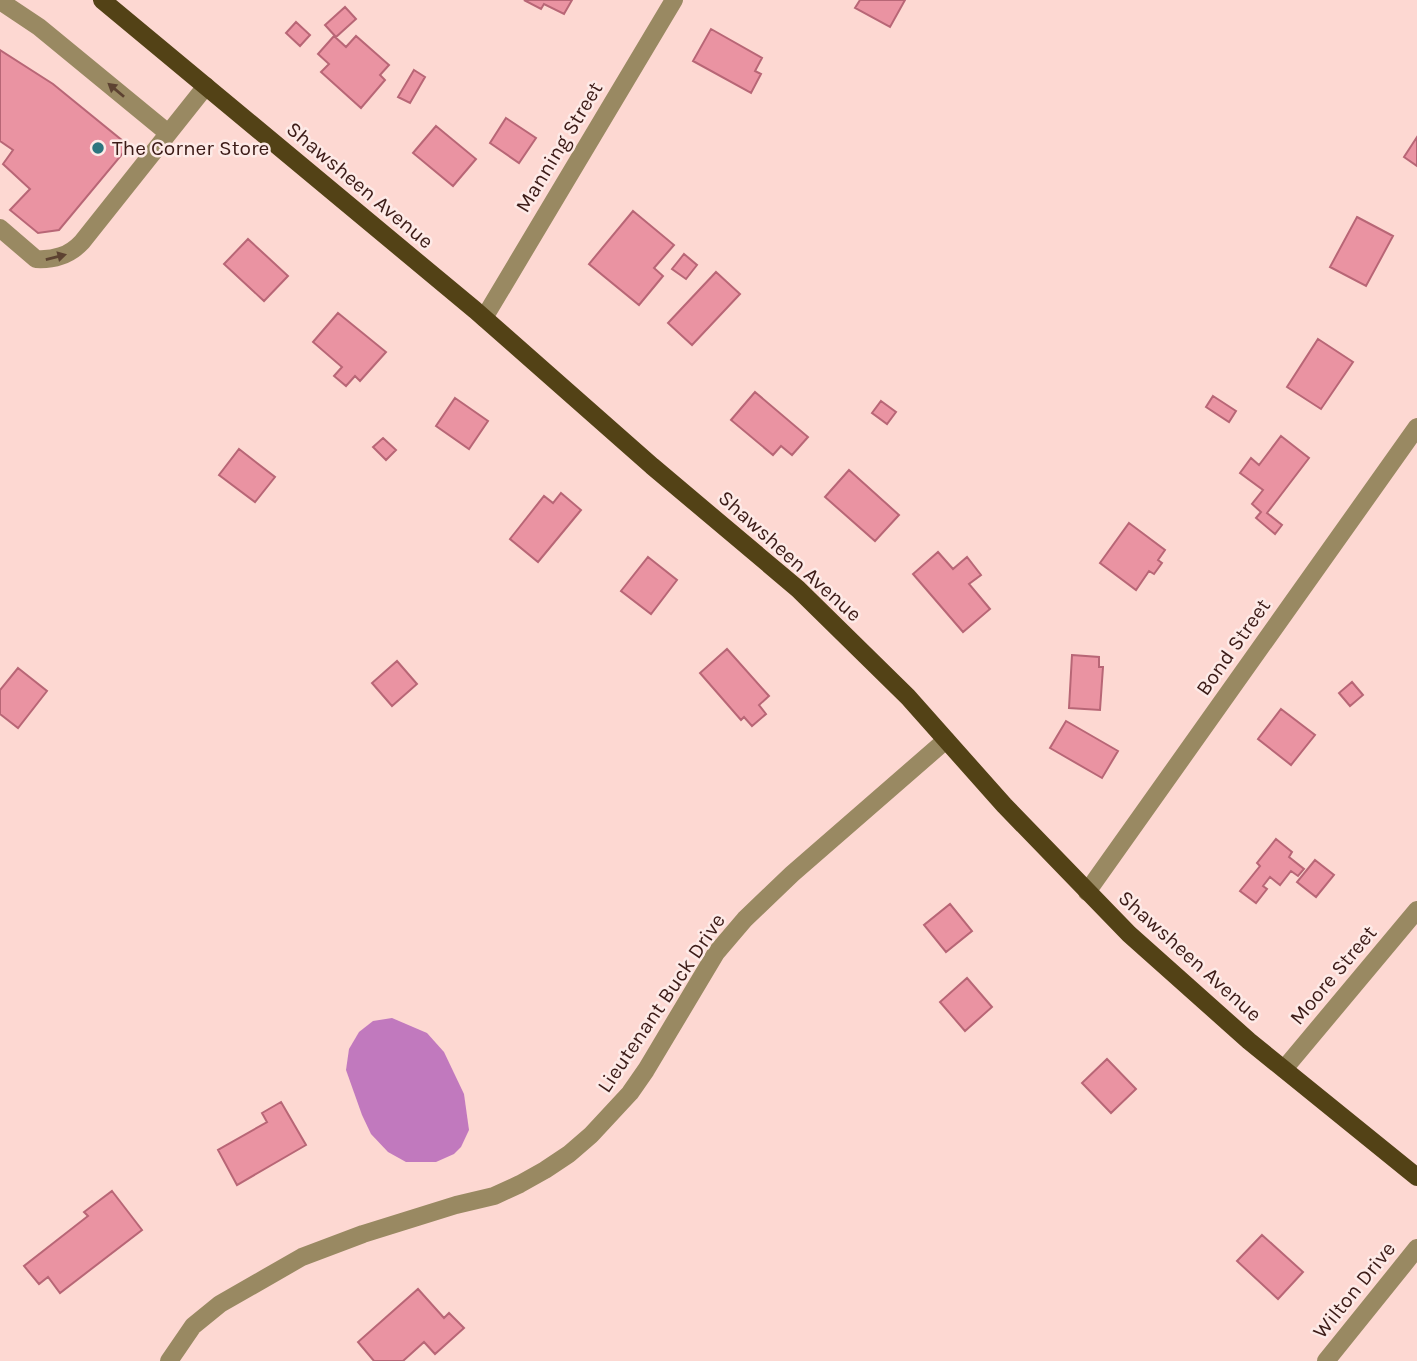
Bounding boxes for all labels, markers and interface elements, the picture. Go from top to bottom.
street label: Manning Street [511,77,607,217]
one-way arrow [107,83,124,98]
street label: Shawsheen Avenue [282,117,438,253]
place label: The Corner Store [112,136,269,160]
marker: The Corner Store [90,140,106,156]
one-way arrow [45,251,67,262]
street label: Shawsheen Avenue [714,485,866,627]
street label: Bond Street [1191,594,1275,700]
street label: Shawsheen Avenue [1114,885,1266,1027]
street label: Lieutenant Buck Drive [592,909,730,1097]
street label: Moore Street [1285,921,1381,1029]
street label: Wilton Drive [1308,1237,1400,1343]

